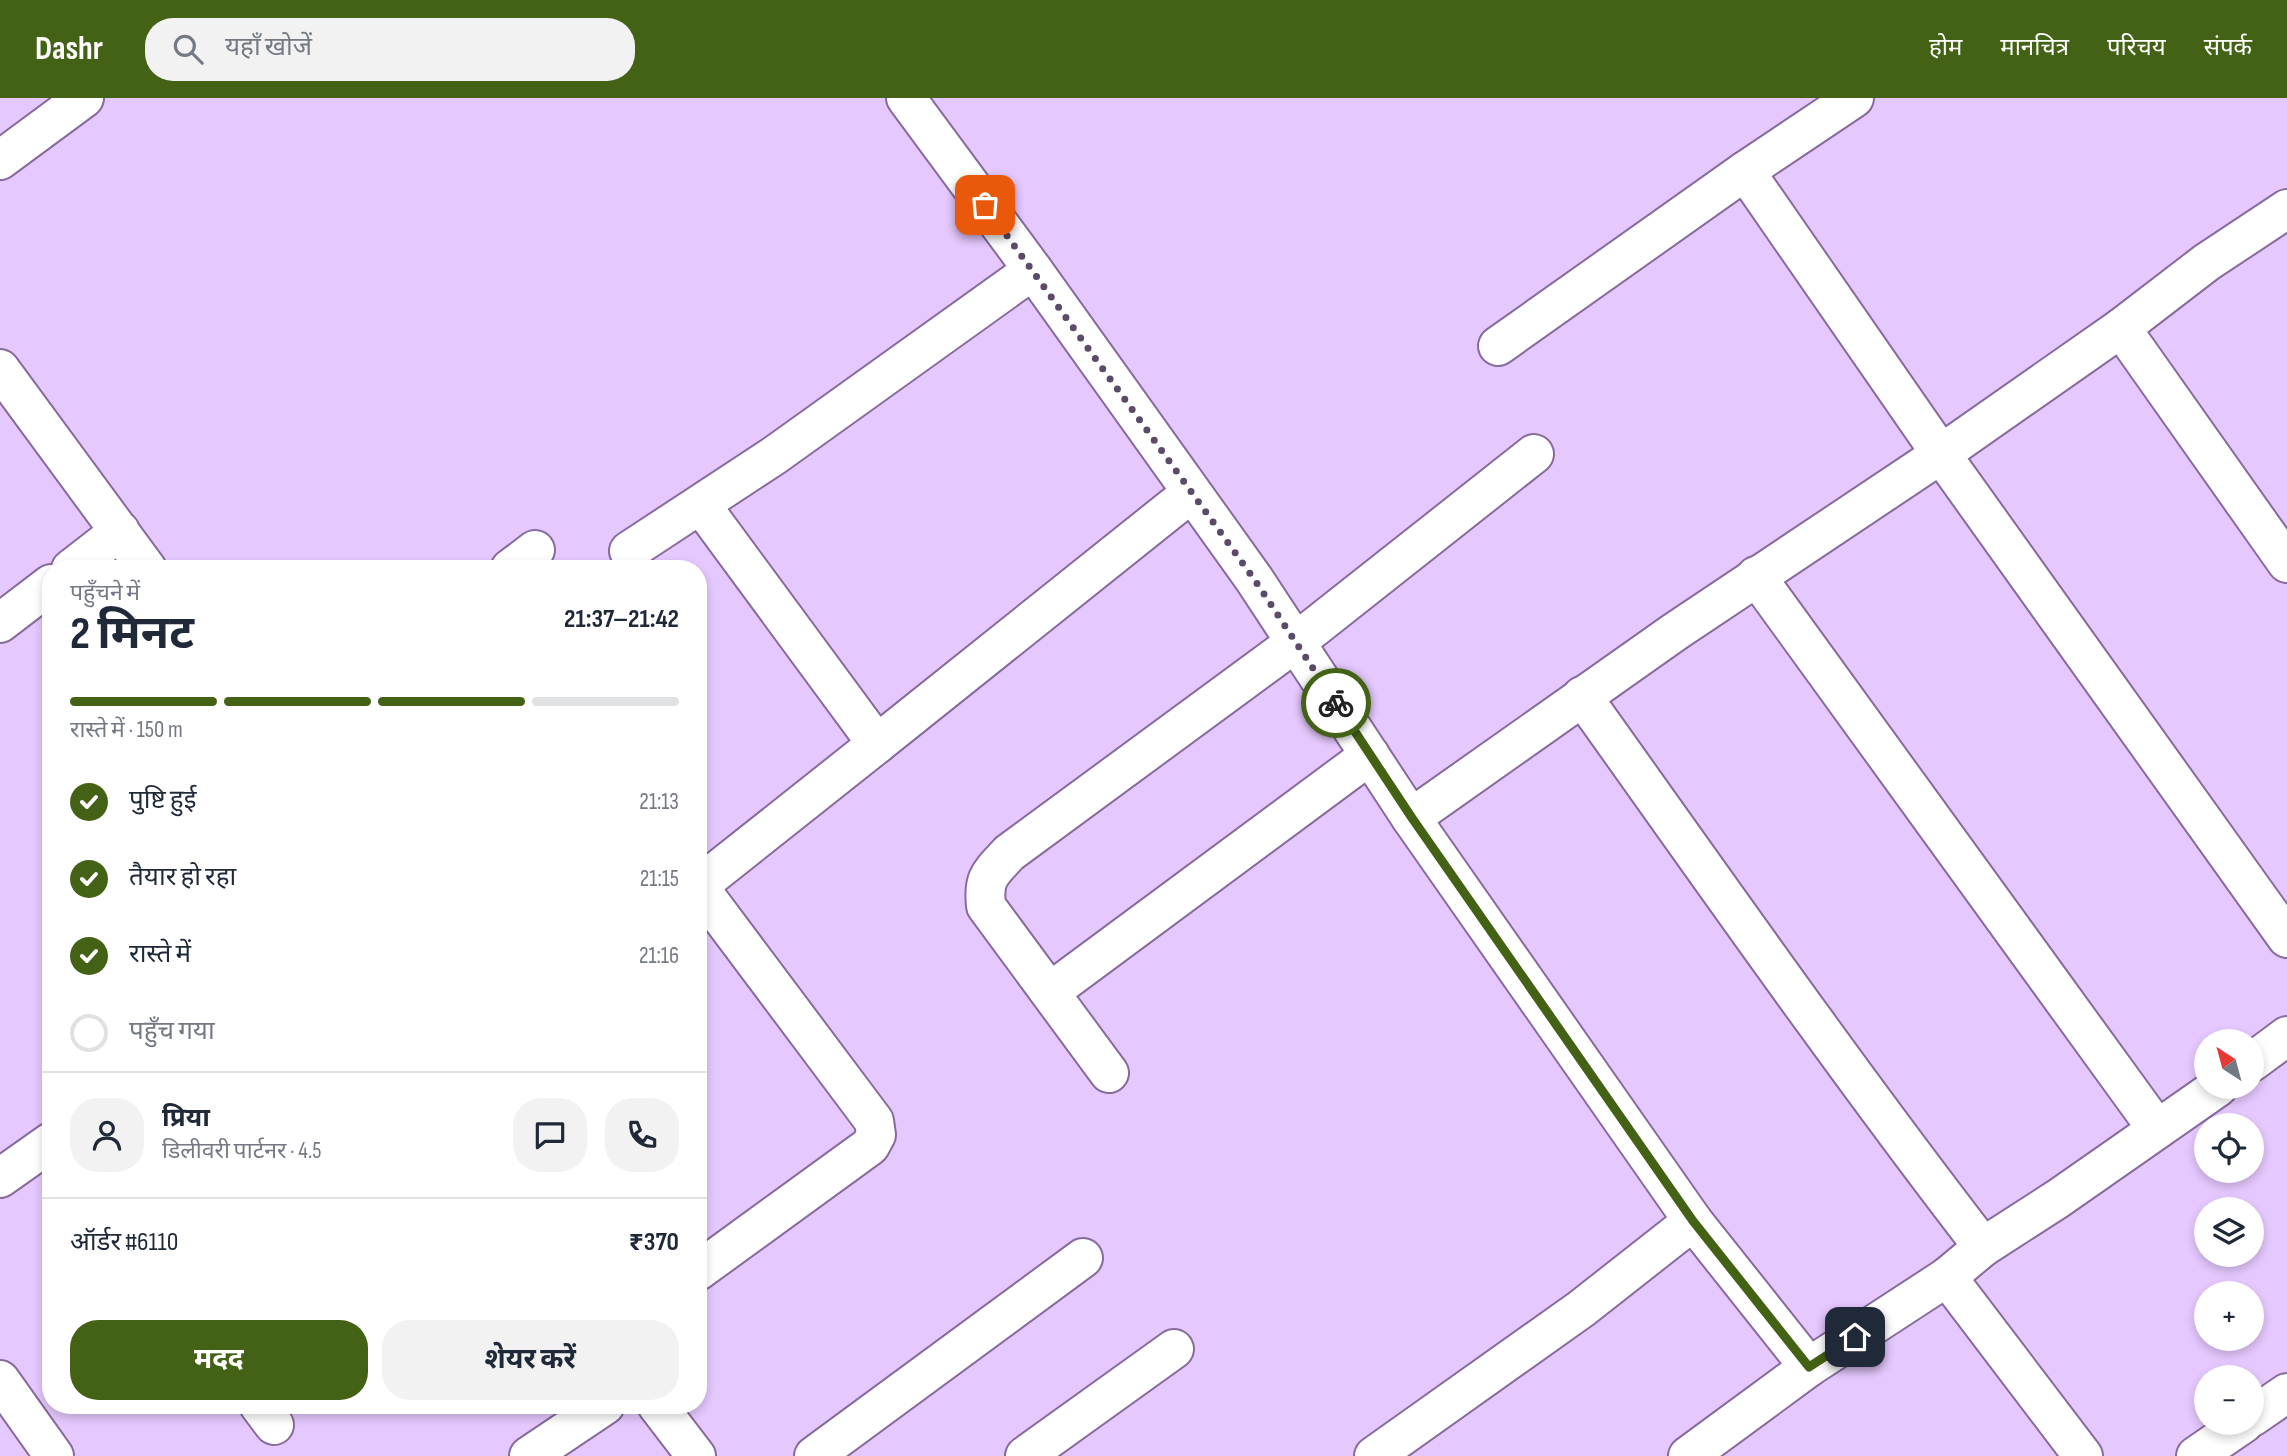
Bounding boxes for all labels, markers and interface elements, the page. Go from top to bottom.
search box [145,18,635,81]
text: Dashr [35,29,103,69]
icon: search [169,30,207,68]
text: यहाँ खोजें [225,32,312,63]
text: होम [1929,33,1962,62]
text: मानचित्र [2000,33,2069,62]
text: परिचय [2107,33,2166,62]
text: संपर्क [2204,33,2252,62]
pin [955,175,1015,235]
icon: bag [966,186,1004,224]
text: पहुँचने में [70,579,140,607]
text: 21:37–21:42 [564,604,679,635]
text: 2 मिनट [70,607,194,662]
courier [1301,668,1371,738]
icon: bike [1317,684,1355,722]
text: रास्ते में · 150 m [70,716,183,744]
icon: check [70,783,108,821]
text: पुष्टि हुई [129,785,196,816]
text: 21:13 [639,788,679,816]
icon: check [70,860,108,898]
text: तैयार हो रहा [129,862,236,893]
text: 21:15 [640,865,679,893]
icon: check [70,937,108,975]
text: रास्ते में [129,939,191,970]
text: 21:16 [639,942,679,970]
text: पहुँच गया [129,1016,215,1047]
north arrow [2194,1029,2264,1099]
map controls [2194,1029,2264,1435]
button: person [70,1098,144,1172]
button: chat [513,1098,587,1172]
button: phone [605,1098,679,1172]
text: प्रिया [162,1103,210,1134]
button: locate [2194,1113,2264,1183]
text: डिलीवरी पार्टनर · 4.5 [162,1137,321,1165]
button: layers [2194,1197,2264,1267]
text: ऑर्डर #6110 [70,1227,178,1258]
text: ₹370 [629,1227,679,1258]
button: + [2194,1281,2264,1351]
pin [1825,1307,1885,1367]
icon: home [1836,1318,1874,1356]
button: मदद [70,1320,368,1400]
button: शेयर करें [382,1320,679,1400]
button: − [2194,1365,2264,1435]

